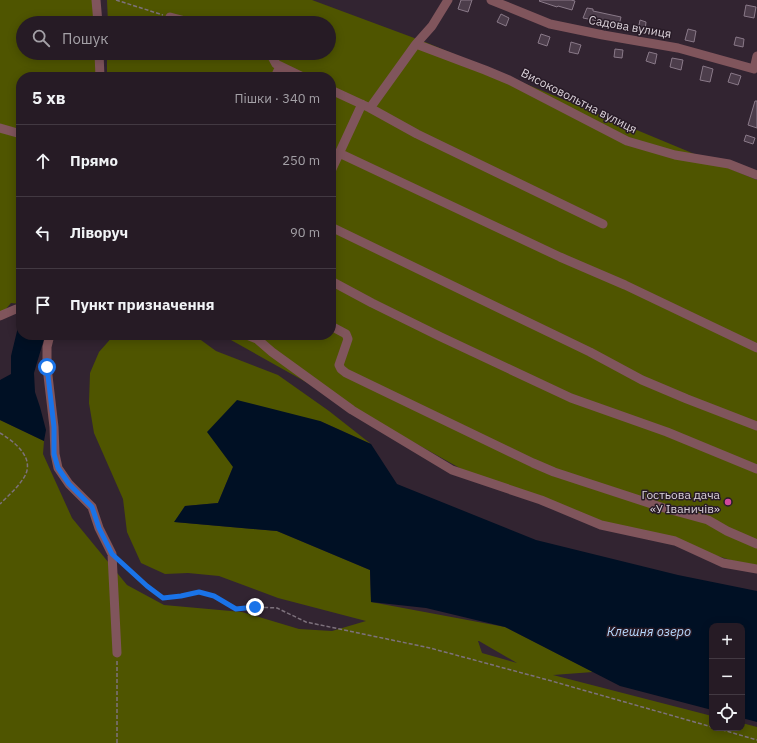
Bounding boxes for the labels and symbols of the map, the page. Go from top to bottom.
street label: Садова вулиця [588,12,673,41]
street label: Високовольтна вулиця [519,65,640,136]
route start [38,358,56,376]
place label: Гостьова дача «У Іваничів» [642,487,721,516]
marker: Гостьова дача «У Іваничів» [723,497,733,507]
route end [246,598,264,616]
water label: Клешня озеро [607,623,691,640]

